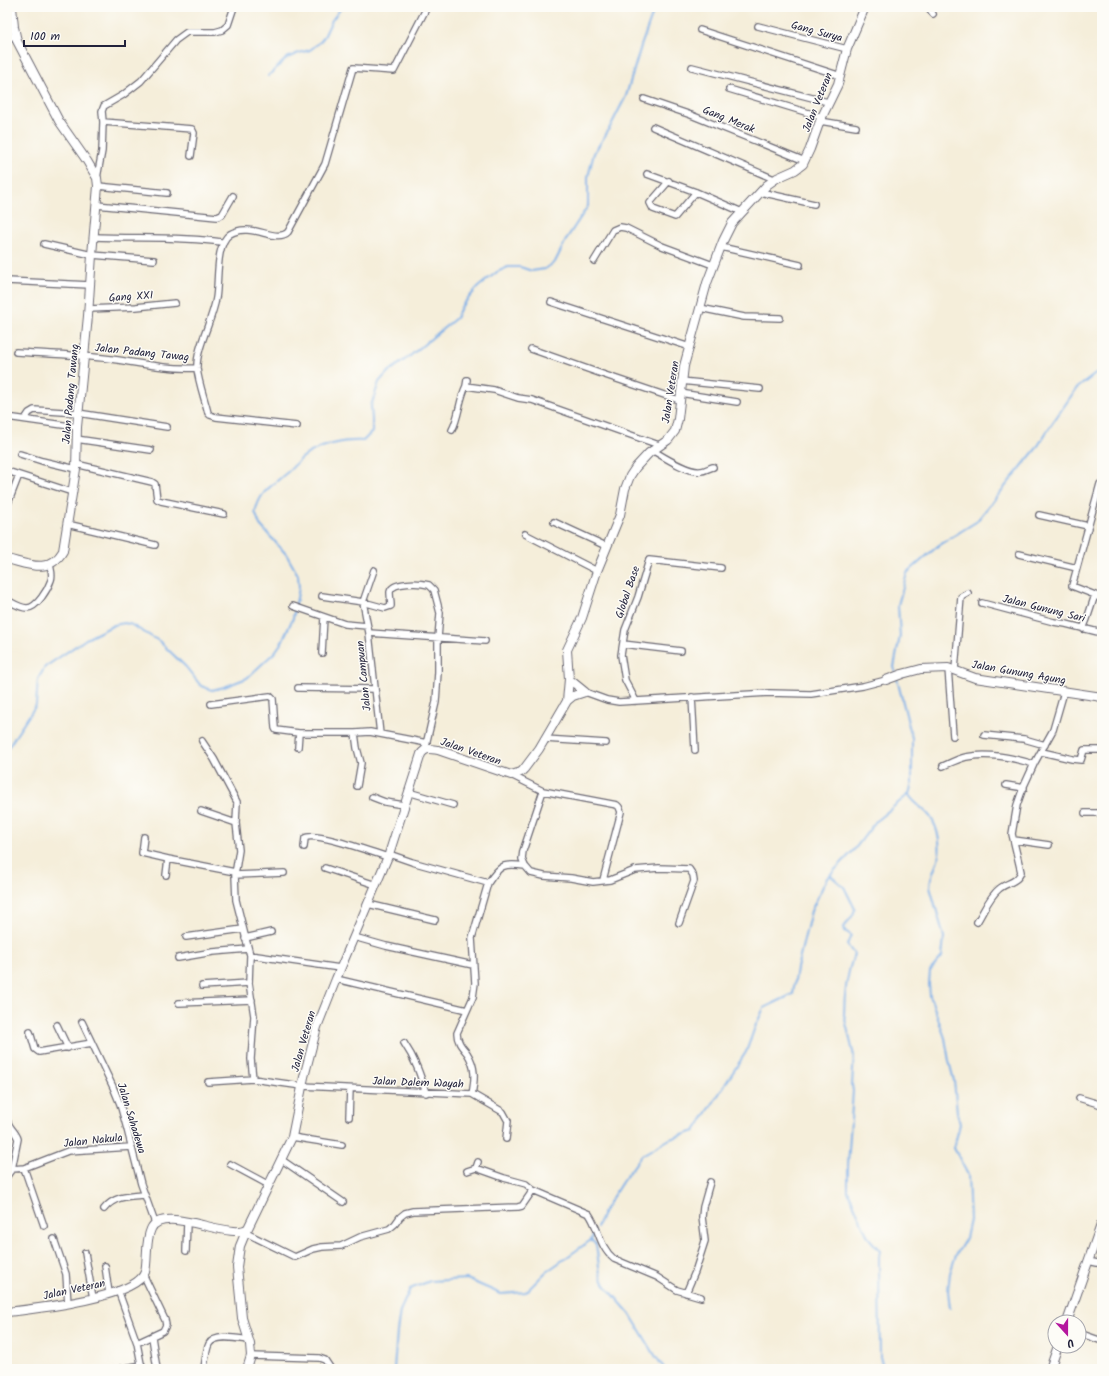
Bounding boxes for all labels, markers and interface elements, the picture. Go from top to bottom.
street label: Gang Surya [789,16,844,47]
scale bar [24,22,125,48]
text: 100 m [30,27,61,46]
street label: Jalan Veteran [798,70,838,135]
street label: Gang Merak [700,101,758,139]
street label: Gang XXI [108,286,154,308]
street label: Jalan Padang Tawag [94,339,190,367]
street label: Jalan Padang Tawang [58,343,84,445]
street label: Jalan Veteran [657,359,685,425]
street label: Global Base [611,564,645,621]
street label: Jalan Gunung Sari [1001,590,1087,628]
street label: Jalan Campuan [351,640,377,712]
street label: Jalan Gunung Agung [970,656,1067,690]
street label: Jalan Veteran [438,733,504,771]
street label: Jalan Veteran [287,1008,321,1074]
street label: Jalan Dalem Wayah [372,1072,464,1094]
street label: Jalan Sahadewa [112,1081,150,1156]
street label: Jalan Nakula [63,1129,124,1153]
street label: Jalan Veteran [41,1275,107,1305]
north arrow [1047,1314,1087,1354]
text: U [1064,1333,1077,1352]

